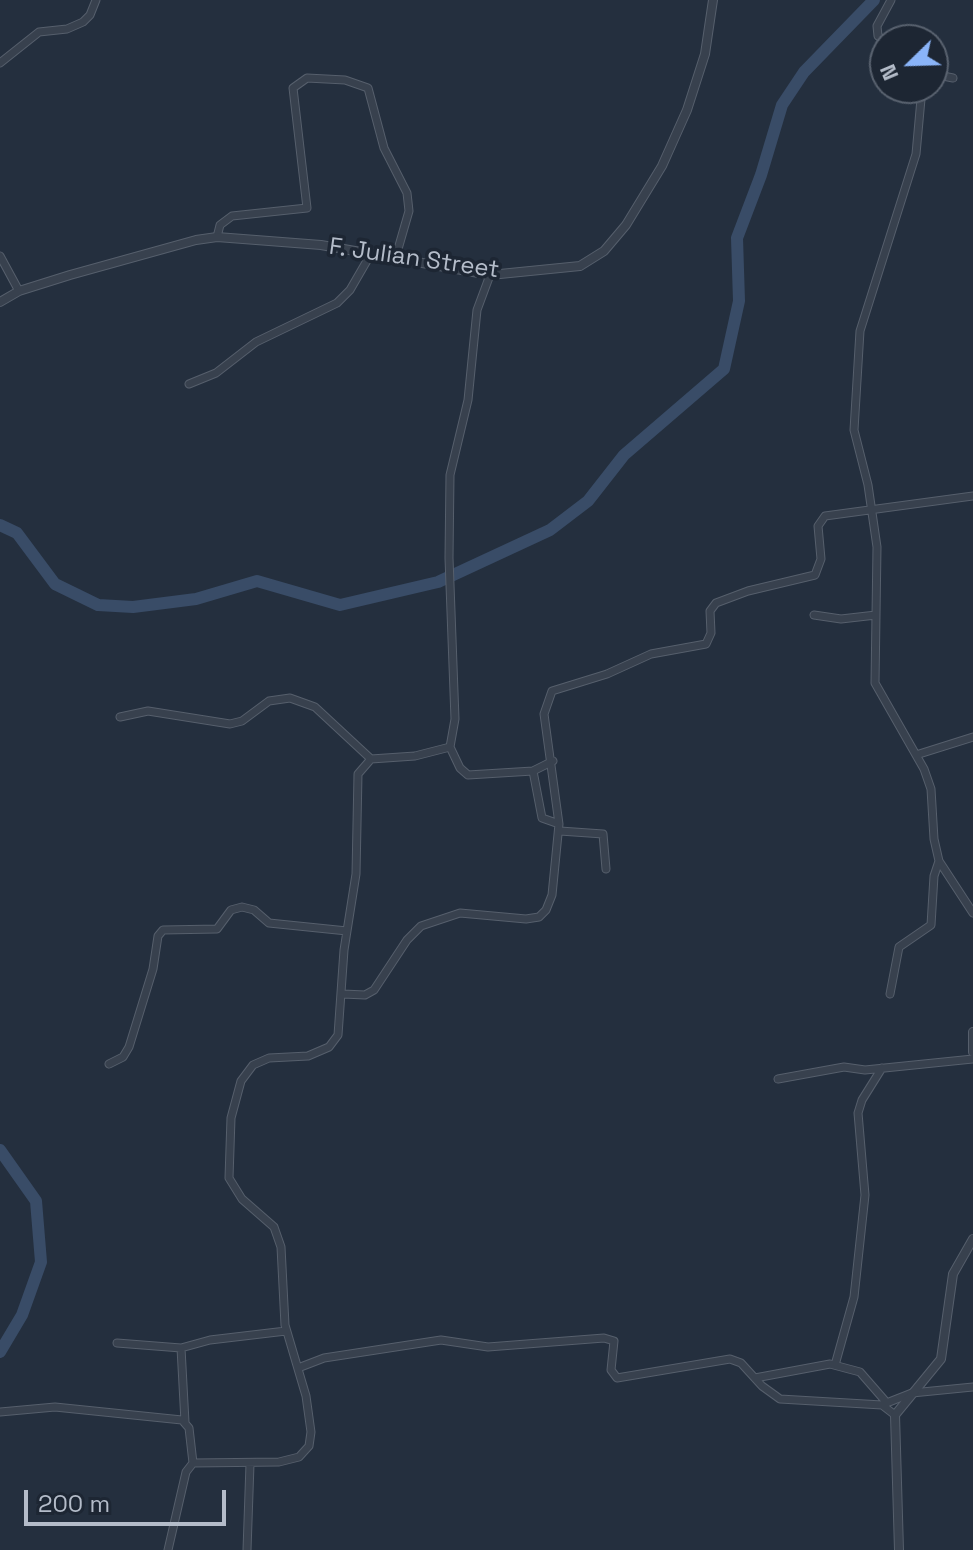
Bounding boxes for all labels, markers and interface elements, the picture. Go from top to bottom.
north arrow [869,24,949,104]
text: N [873,60,905,85]
street label: F. Julian Street [327,233,501,285]
scale bar [28,1474,230,1524]
text: 200 m [38,1488,110,1519]

